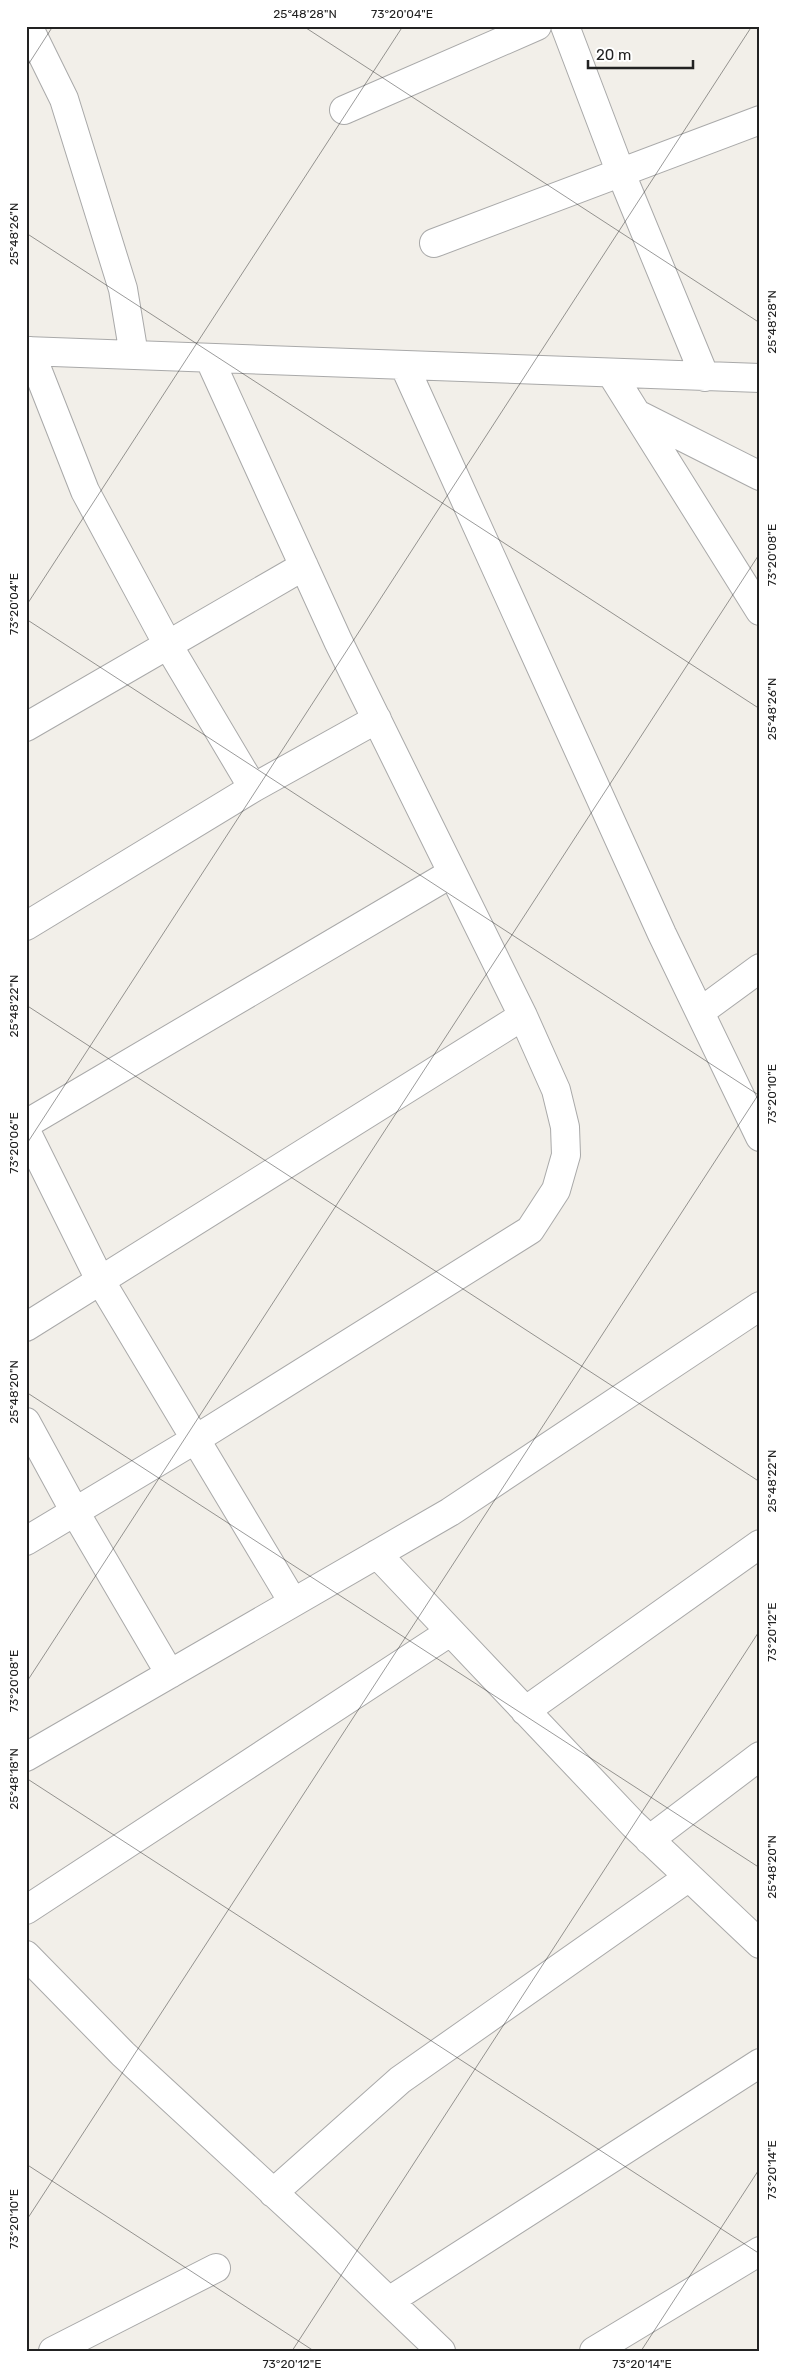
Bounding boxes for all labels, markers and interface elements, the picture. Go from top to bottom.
text: 25°48'28"N [273,7,337,21]
text: 73°20'04"E [371,7,433,21]
scale bar [588,38,694,70]
text: 20 m [596,46,631,64]
text: 25°48'26"N [7,203,21,265]
text: 25°48'28"N [765,290,779,354]
text: 73°20'08"E [765,524,779,586]
text: 73°20'04"E [7,573,21,635]
text: 25°48'26"N [765,678,779,740]
text: 25°48'22"N [7,975,21,1037]
text: 73°20'10"E [765,1064,779,1124]
text: 73°20'06"E [7,1112,21,1174]
text: 25°48'20"N [7,1360,21,1424]
text: 25°48'22"N [765,1450,779,1512]
text: 73°20'12"E [765,1602,779,1662]
text: 73°20'08"E [7,1650,21,1712]
text: 25°48'18"N [7,1748,21,1810]
text: 25°48'20"N [765,1835,779,1899]
text: 73°20'14"E [765,2140,779,2200]
text: 73°20'10"E [7,2189,21,2249]
text: 73°20'12"E [262,2357,322,2371]
text: 73°20'14"E [612,2357,672,2371]

